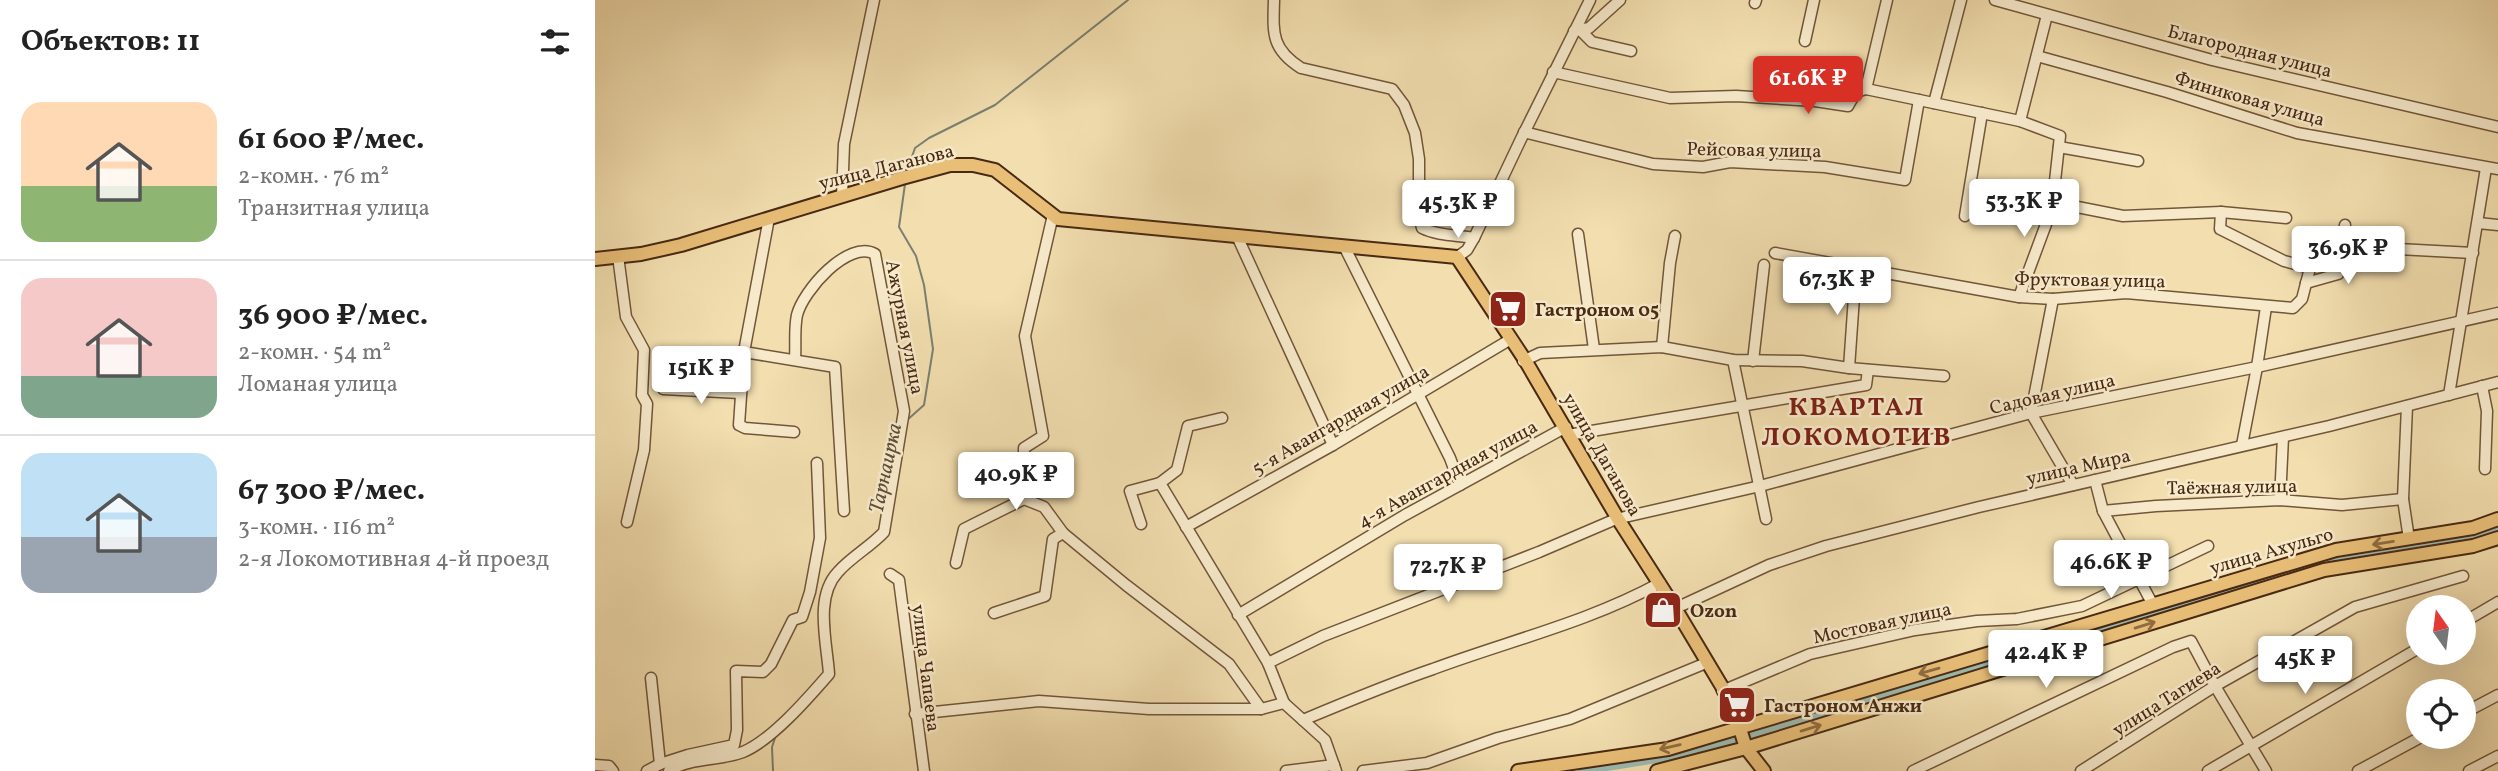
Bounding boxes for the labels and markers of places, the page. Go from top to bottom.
pin: 61.6K ₽ [1743,57,1873,116]
pin: 45.3K ₽ [1393,180,1523,240]
pin: 53.3K ₽ [1959,180,2089,239]
pin: 36.9K ₽ [2283,226,2413,286]
pin: 67.3K ₽ [1772,258,1902,317]
supermarket icon: Гастроном 05 [1487,288,1529,330]
place label: Гастроном 05 [1535,298,1659,324]
pin: 151K ₽ [644,346,758,406]
pin: 40.9K ₽ [951,452,1081,512]
pin: 46.6K ₽ [2046,540,2176,600]
pin: 72.7K ₽ [1383,544,1513,604]
shop icon: Ozon [1642,589,1684,631]
place label: Ozon [1690,599,1737,625]
pin: 42.4K ₽ [1981,630,2111,690]
pin: 45K ₽ [2256,636,2354,696]
supermarket icon: Гастроном Анжи [1716,684,1758,726]
place label: Гастроном Анжи [1764,694,1922,720]

